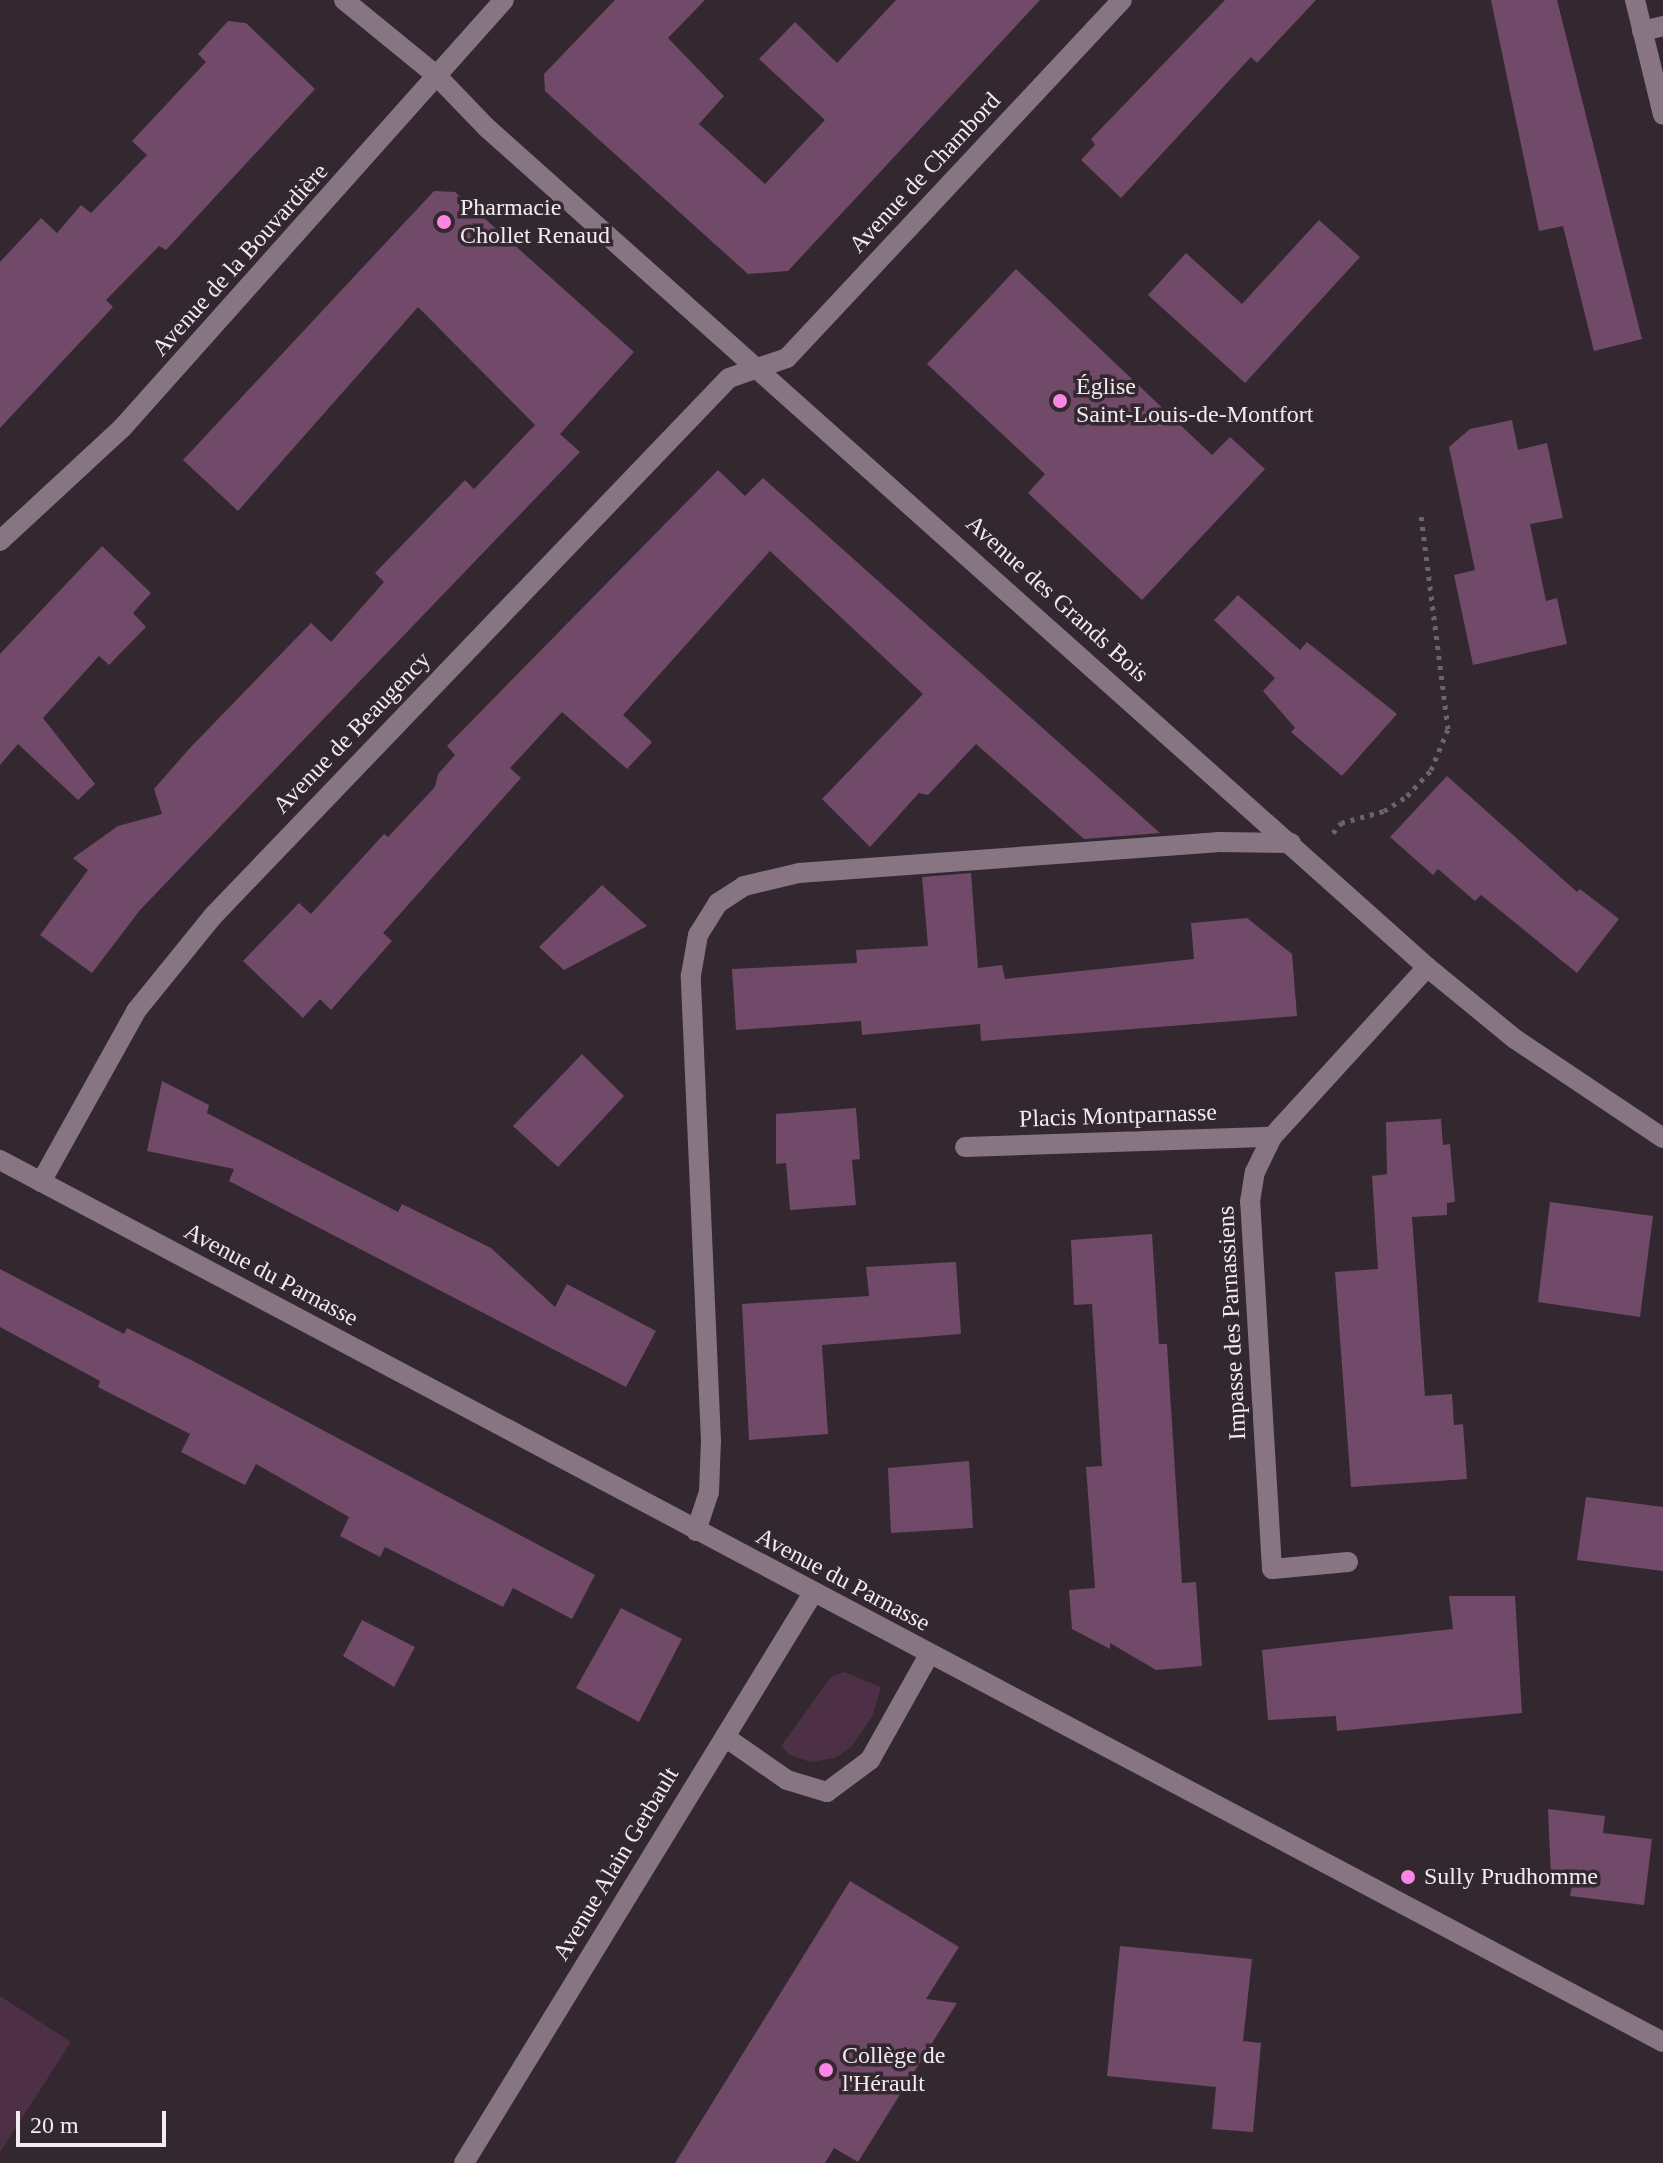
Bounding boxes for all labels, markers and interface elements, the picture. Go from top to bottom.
street label: Avenue de Chambord [843,87,1007,259]
street label: Avenue de la Bouvardière [146,158,334,362]
place label: Pharmacie Chollet Renaud [460,194,610,250]
marker: Pharmacie Chollet Renaud [435,213,453,231]
place label: Église Saint-Louis-de-Montfort [1076,373,1313,429]
marker: Église Saint-Louis-de-Montfort [1051,392,1069,410]
street label: Avenue des Grands Bois [960,509,1154,689]
street label: Avenue de Beaugency [267,646,437,820]
street label: Placis Montparnasse [1019,1098,1217,1134]
street label: Impasse des Parnassiens [1211,1205,1253,1441]
street label: Avenue du Parnasse [179,1217,363,1333]
street label: Avenue du Parnasse [751,1522,935,1638]
street label: Avenue Alain Gerbault [546,1761,686,1967]
place label: Sully Prudhomme [1424,1863,1598,1891]
marker: Sully Prudhomme [1399,1868,1417,1886]
place label: Collège de l'Hérault [842,2042,945,2098]
marker: Collège de l'Hérault [817,2061,835,2079]
scale bar [20,2095,170,2145]
text: 20 m [30,2112,79,2138]

